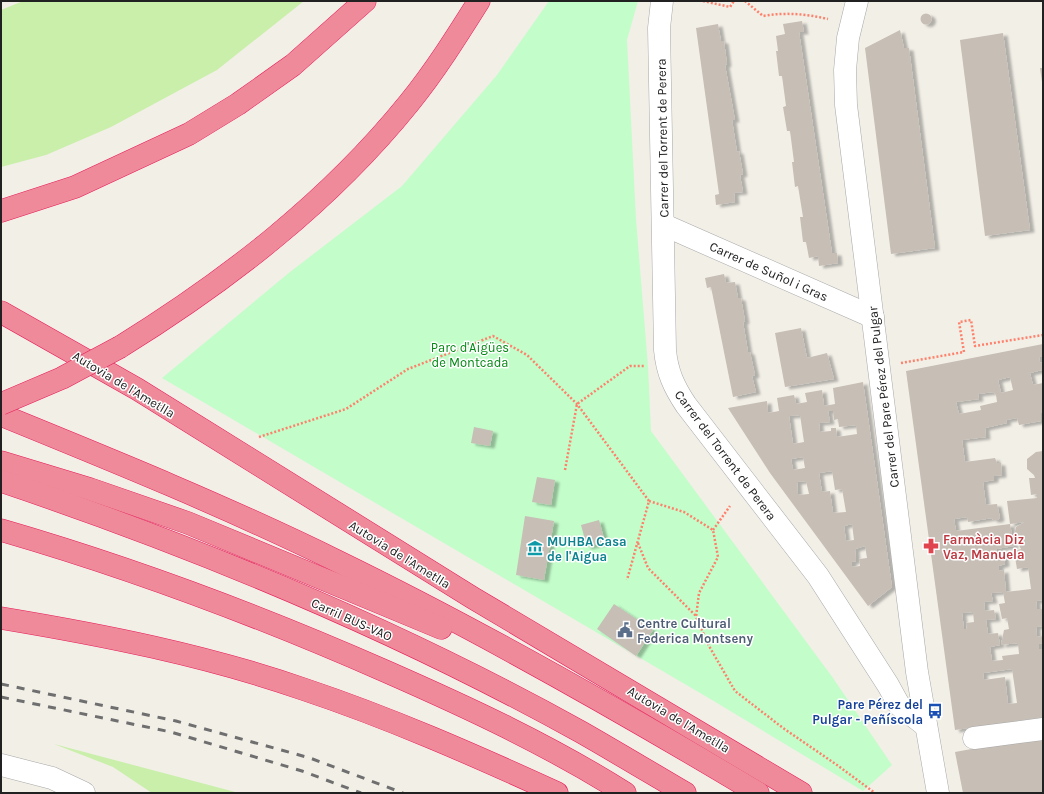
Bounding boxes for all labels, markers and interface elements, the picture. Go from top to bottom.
street label: Carrer del Torrent de Perera [654,58,671,218]
street label: Carrer de Suñol i Gras [707,239,830,304]
street label: Carrer del Pare Pérez del Pulgar [865,305,902,488]
park label: Parc d'Aigües de Montcada [431,340,509,370]
street label: Autovia de l'Ametlla [70,348,178,421]
street label: Carrer del Torrent de Perera [672,387,779,523]
street label: Autovia de l'Ametlla [346,517,453,592]
place label: Farmàcia Diz Vaz, Manuela [943,532,1025,562]
place label: MUHBA Casa de l'Aigua [547,534,627,564]
pharmacy icon: Farmàcia Diz Vaz, Manuela [922,537,940,555]
museum icon: MUHBA Casa de l'Aigua [526,539,544,557]
street label: Carril BUS-VAO [309,595,395,644]
place label: Centre Cultural Federica Montseny [637,616,753,646]
public building icon: Centre Cultural Federica Montseny [616,621,634,639]
street label: Autovia de l'Ametlla [625,683,733,756]
place label: Pare Pérez del Pulgar - Peñíscola [812,697,923,727]
bus stop icon: Pare Pérez del Pulgar - Peñíscola [926,702,944,720]

